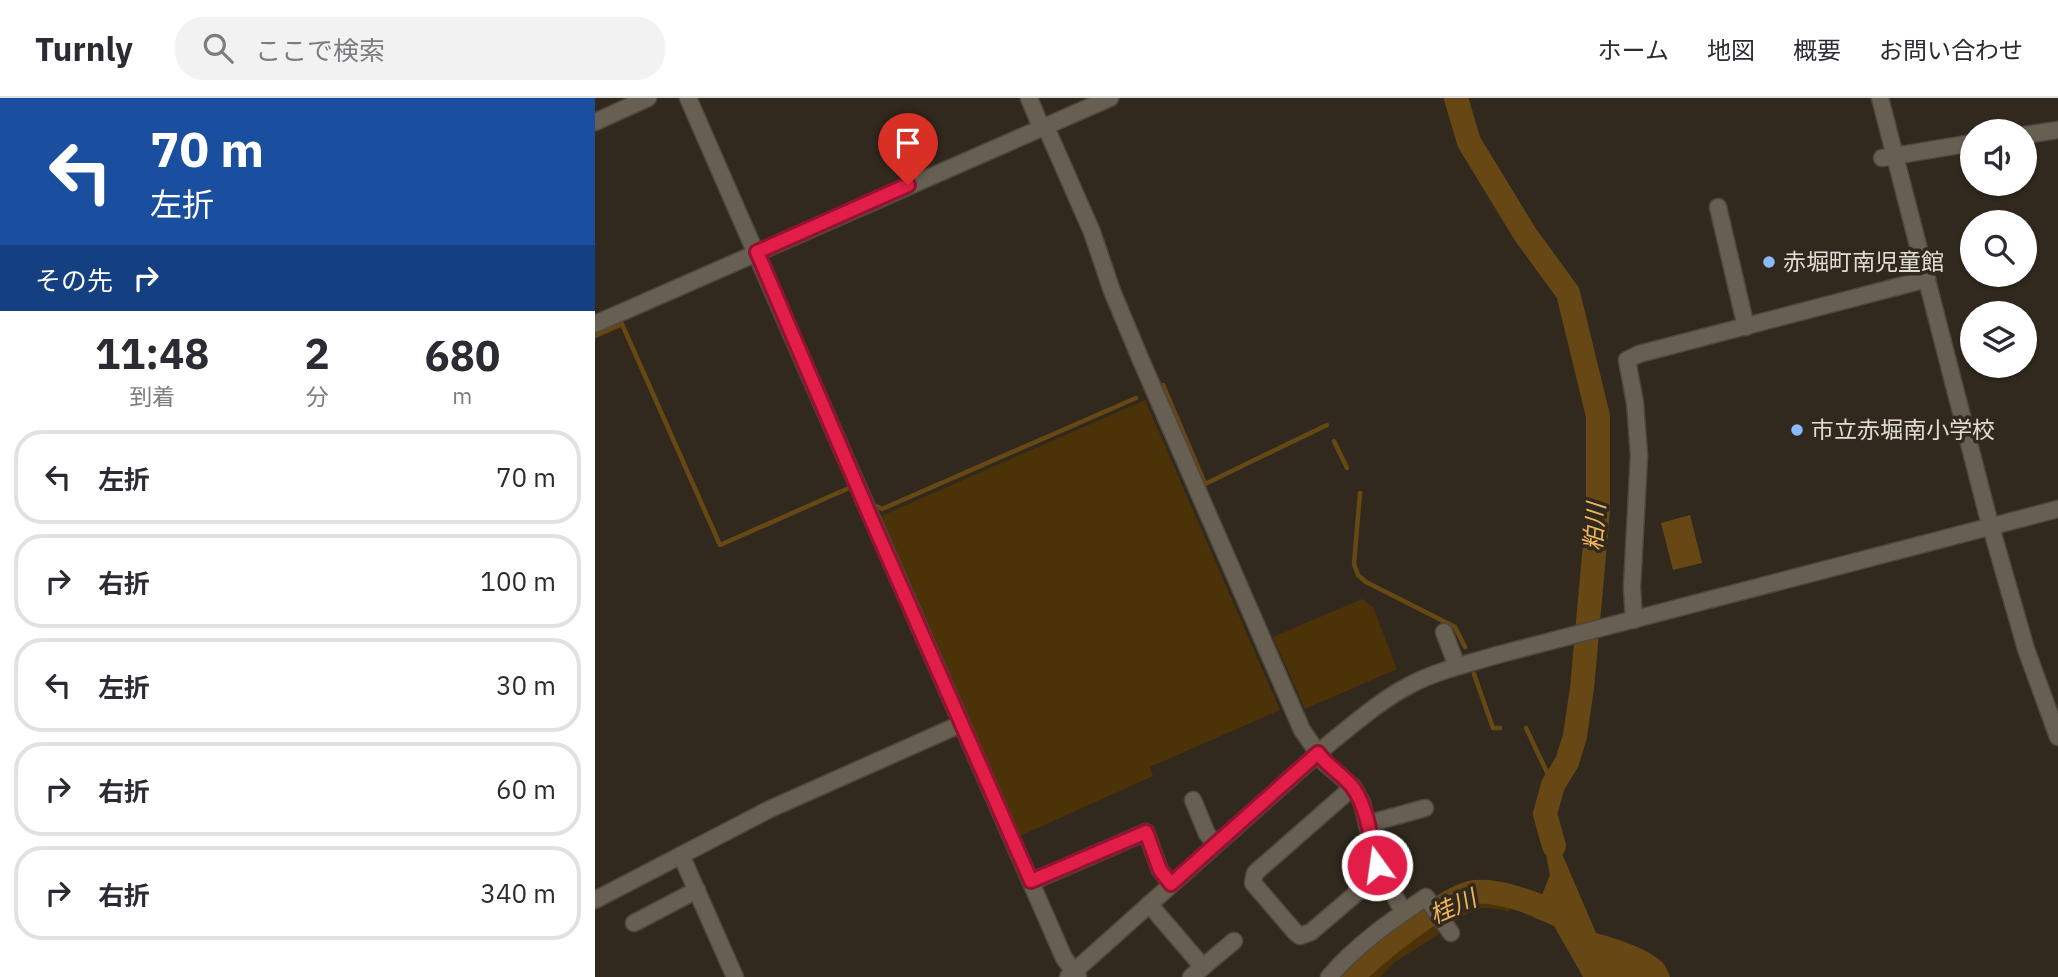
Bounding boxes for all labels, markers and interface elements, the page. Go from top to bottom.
search box [175,17,665,80]
text: Turnly [35,27,133,70]
icon: search [199,29,237,67]
text: ここで検索 [255,33,385,67]
text: ホーム [1598,34,1669,66]
text: 地図 [1707,34,1755,66]
text: 概要 [1793,34,1841,66]
text: お問い合わせ [1879,34,2023,66]
pin [878,113,938,185]
text: 70 m [150,117,264,180]
map controls [1960,119,2037,378]
button: sound [1960,119,2037,196]
icon: arrive [889,124,927,162]
icon: left [35,126,126,217]
text: 左折 [150,183,214,225]
button: search [1960,210,2037,287]
place label: 赤堀町南児童館 [1783,246,1944,276]
marker: 赤堀町南児童館 [1761,254,1777,270]
icon: right [127,259,165,297]
text: その先 [35,263,113,297]
button: layers [1960,301,2037,378]
text: 11:48 [95,326,210,381]
text: 2 [304,326,330,381]
text: 680 [425,328,500,383]
text: m [452,380,472,410]
text: 到着 [129,381,175,411]
text: 分 [306,381,329,411]
place label: 市立赤堀南小学校 [1811,414,1995,444]
marker: 市立赤堀南小学校 [1789,422,1805,438]
icon: left [39,458,77,496]
text: 70 m [496,460,556,494]
text: 左折 [98,462,150,496]
water label: 粕川 [1576,499,1612,552]
icon: right [39,562,77,600]
text: 100 m [480,564,556,598]
text: 右折 [98,566,150,600]
icon: left [39,666,77,704]
text: 30 m [496,668,556,702]
text: 左折 [98,670,150,704]
icon: right [39,770,77,808]
text: 60 m [496,772,556,806]
text: 右折 [98,774,150,808]
position arrow [1340,828,1414,902]
icon: right [39,874,77,912]
text: 340 m [480,876,556,910]
text: 右折 [98,878,150,912]
water label: 桂川 [1424,880,1484,930]

